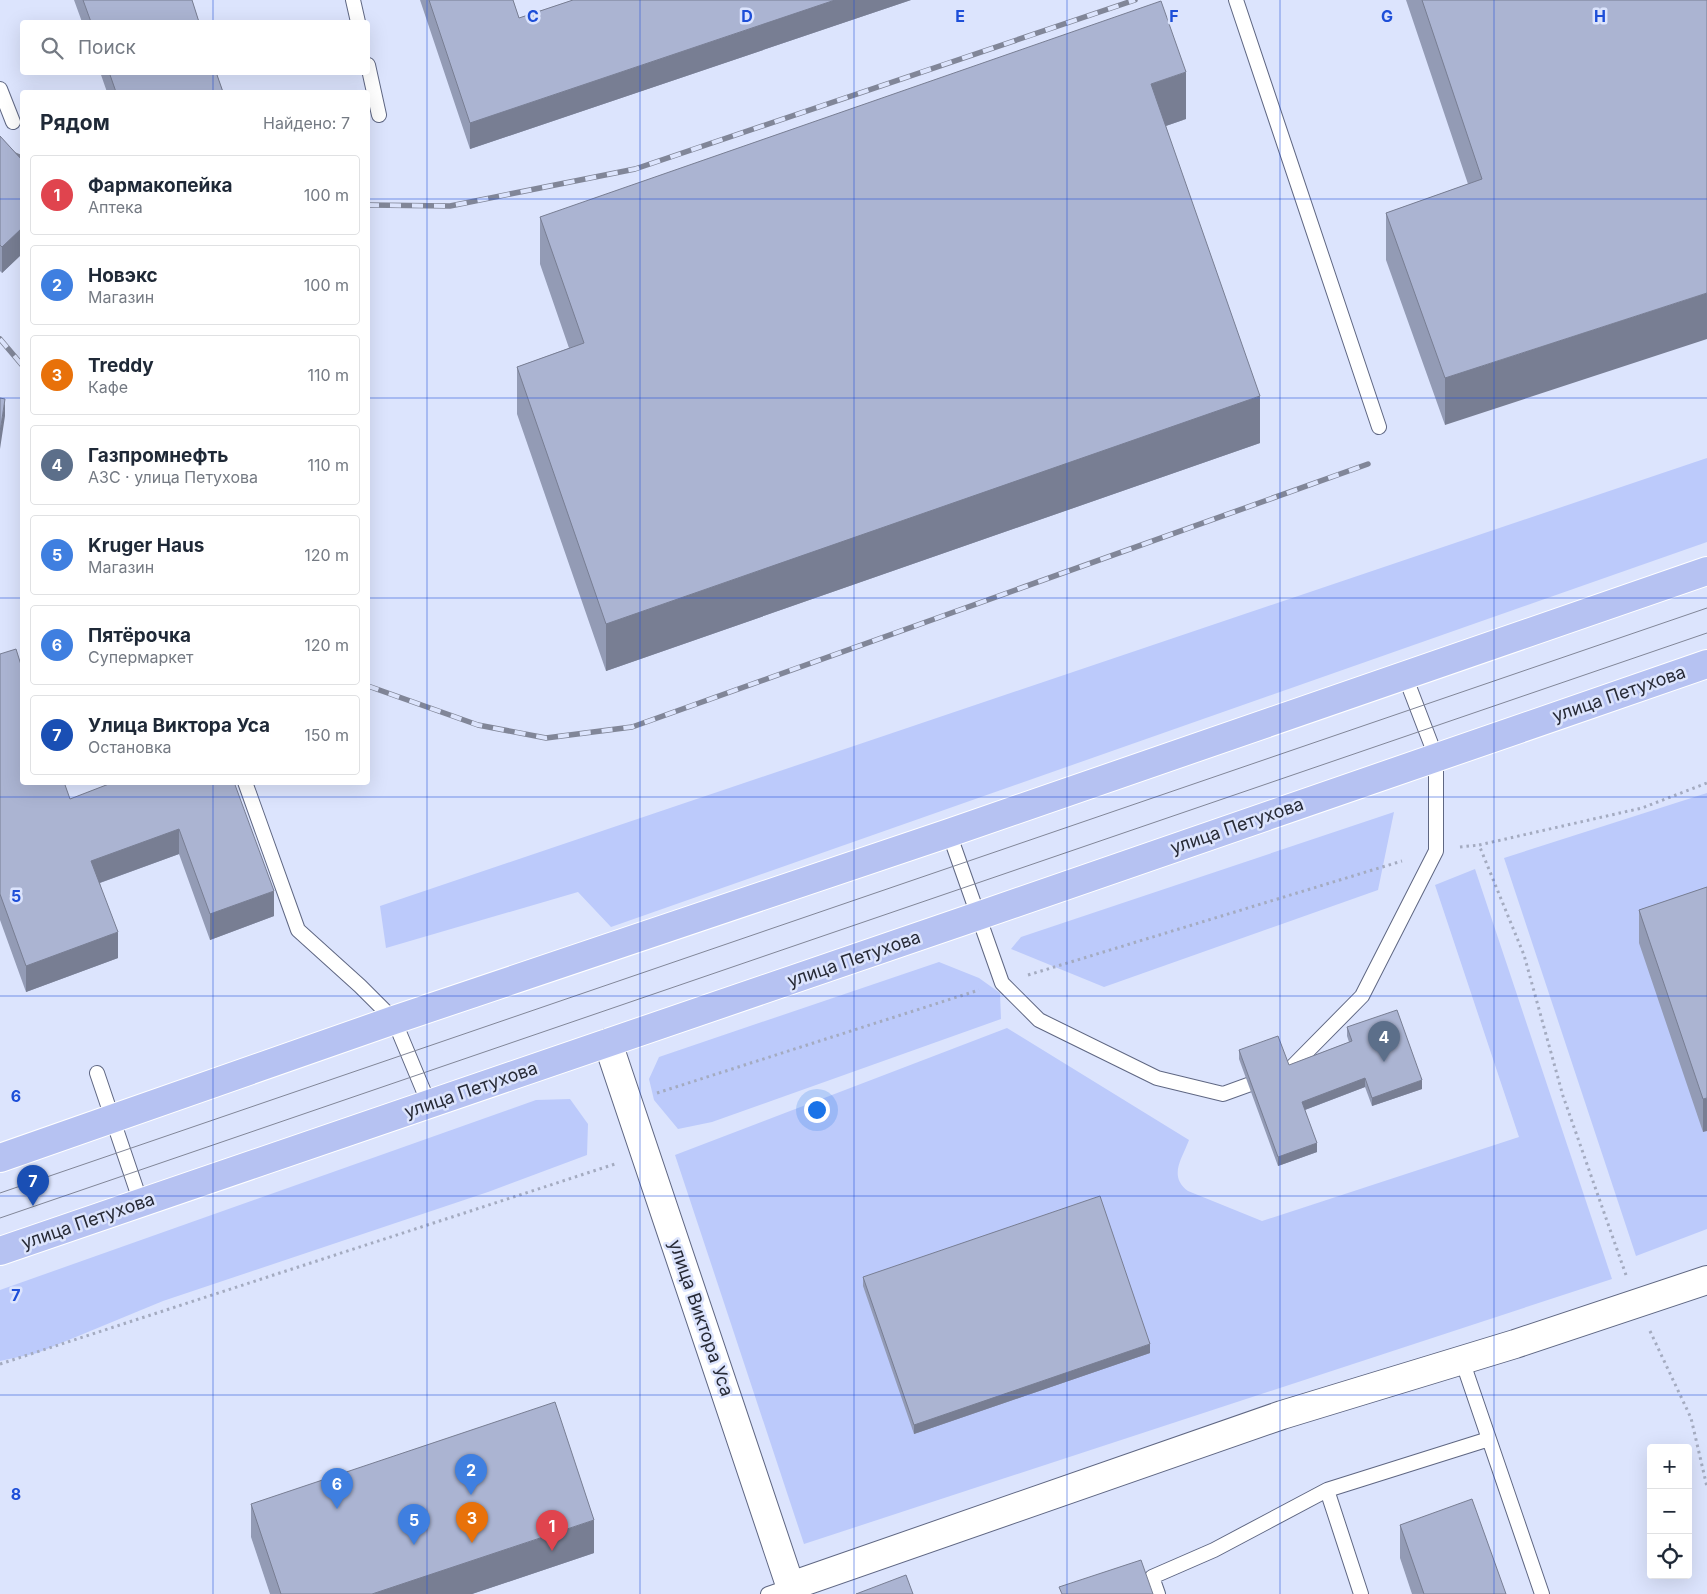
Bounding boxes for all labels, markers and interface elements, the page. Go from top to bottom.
text: C [527,6,539,26]
text: D [741,6,753,26]
text: E [955,6,965,26]
text: F [1169,6,1179,26]
text: G [1381,6,1393,26]
text: H [1594,6,1606,26]
search box [20,20,370,75]
icon: search [38,34,66,62]
text: Поиск [78,36,136,59]
text: Рядом [40,110,110,135]
text: Найдено: 7 [263,113,350,133]
text: Фармакопейка [88,174,233,197]
text: 1 [54,185,60,205]
text: 100 m [304,185,349,205]
text: Аптека [88,197,143,217]
text: Новэкс [88,264,158,287]
text: 2 [52,275,62,295]
text: 100 m [304,275,349,295]
text: Магазин [88,287,154,307]
text: Treddy [88,354,154,377]
text: 3 [52,365,62,385]
text: 110 m [307,365,349,385]
text: Кафе [88,377,128,397]
text: Газпромнефть [88,444,228,467]
text: 4 [52,455,62,475]
text: 110 m [307,455,349,475]
text: АЗС · улица Петухова [88,467,258,487]
text: Kruger Haus [88,534,205,557]
text: 5 [52,545,62,565]
text: 120 m [304,545,349,565]
text: Магазин [88,557,154,577]
text: Пятёрочка [88,624,191,647]
text: 6 [52,635,62,655]
text: 120 m [304,635,349,655]
text: Супермаркет [88,647,193,667]
street label: улица Петухова [1550,661,1688,726]
text: Улица Виктора Уса [88,714,270,737]
text: 7 [52,725,62,745]
text: 150 m [304,725,349,745]
text: Остановка [88,737,172,757]
street label: улица Петухова [1168,793,1306,858]
text: 5 [11,886,21,906]
street label: улица Петухова [785,926,923,991]
pin: 4 [1368,1021,1400,1062]
street label: улица Петухова [402,1057,540,1122]
text: 6 [11,1086,21,1106]
your location [804,1097,830,1123]
pin: 7 [17,1165,49,1206]
street label: улица Петухова [19,1188,157,1253]
street label: улица Виктора Уса [665,1237,738,1399]
text: 7 [11,1285,21,1305]
map controls [1647,1444,1692,1579]
button: + [1647,1444,1692,1489]
pin: 2 [455,1454,487,1495]
pin: 6 [321,1468,353,1509]
text: 8 [11,1484,21,1504]
button: − [1647,1489,1692,1534]
pin: 3 [456,1502,488,1543]
pin: 5 [398,1504,430,1545]
pin: 1 [536,1510,568,1551]
button: locate [1647,1534,1692,1579]

